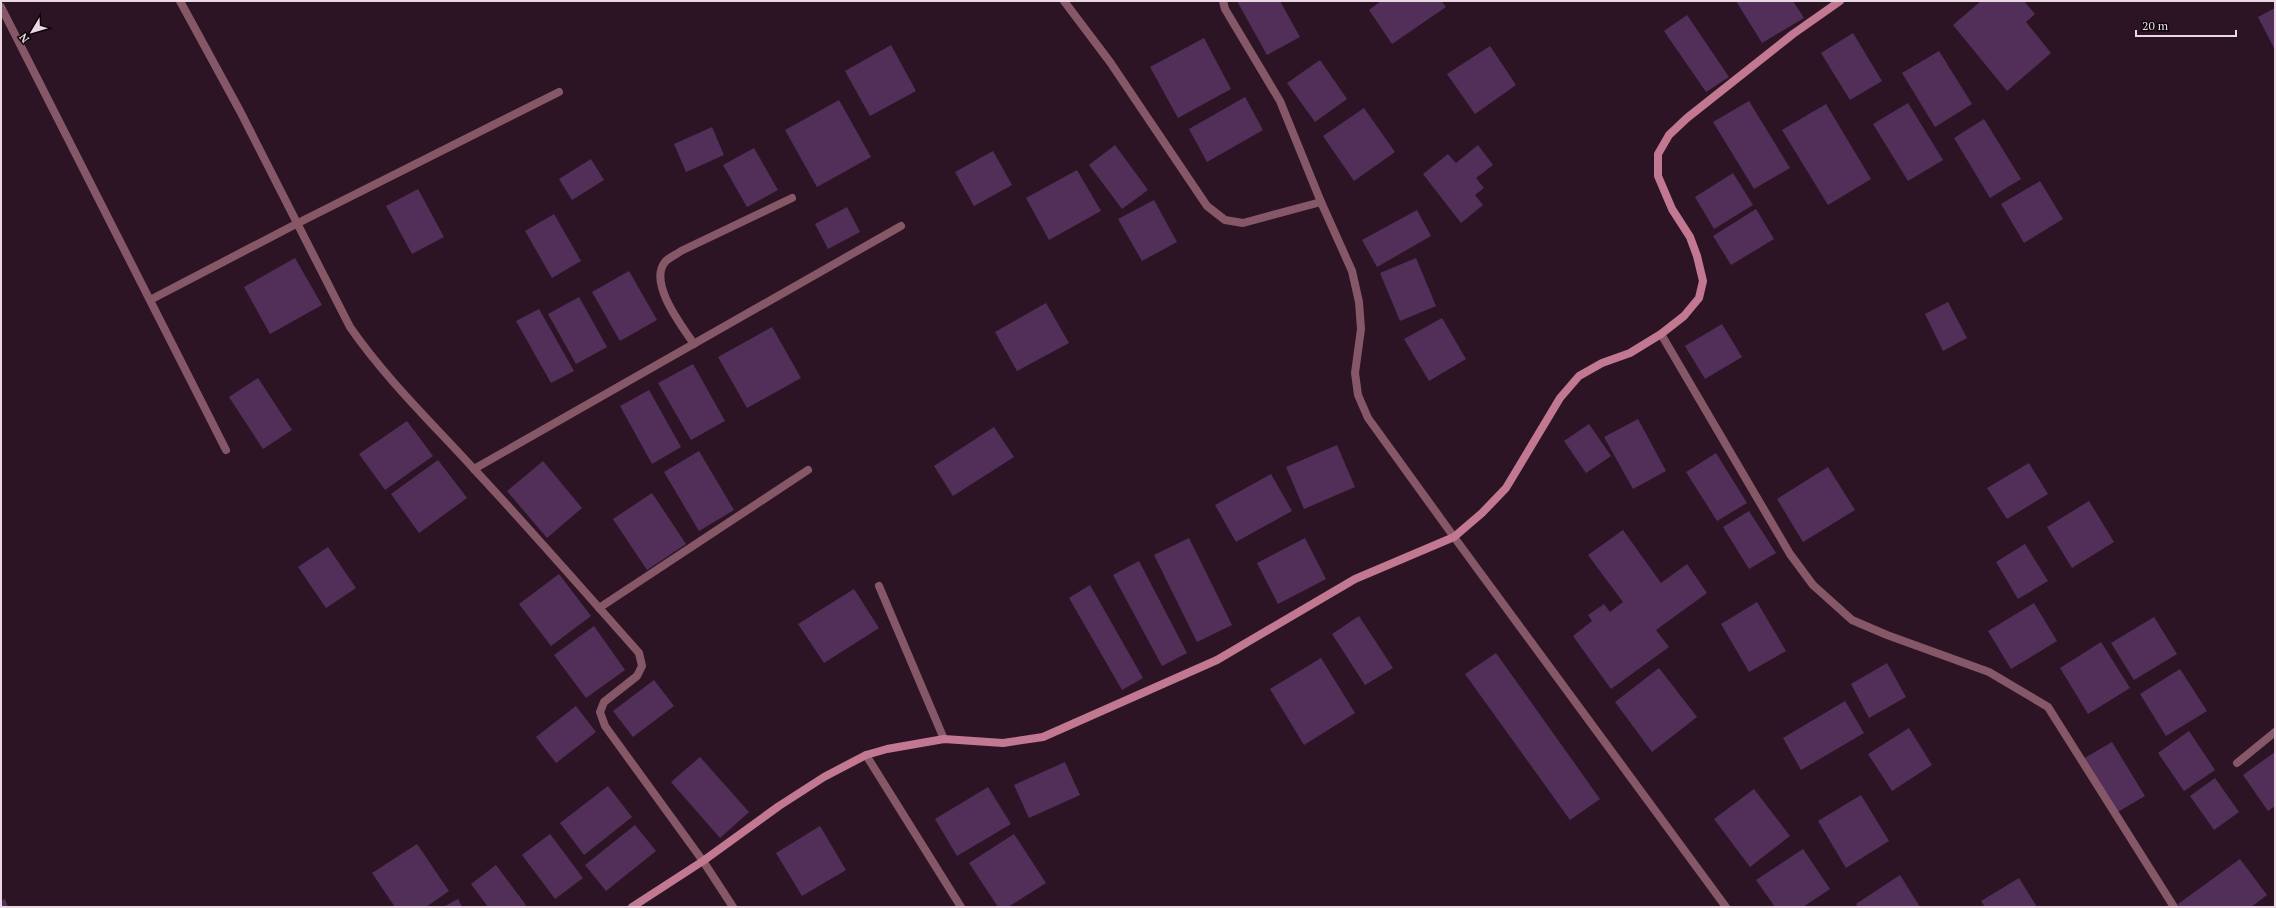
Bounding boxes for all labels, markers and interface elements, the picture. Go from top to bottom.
north arrow [12,12,52,52]
scale bar [2136,12,2236,38]
text: 20 m [2142,18,2169,33]
text: N [16,30,32,46]

